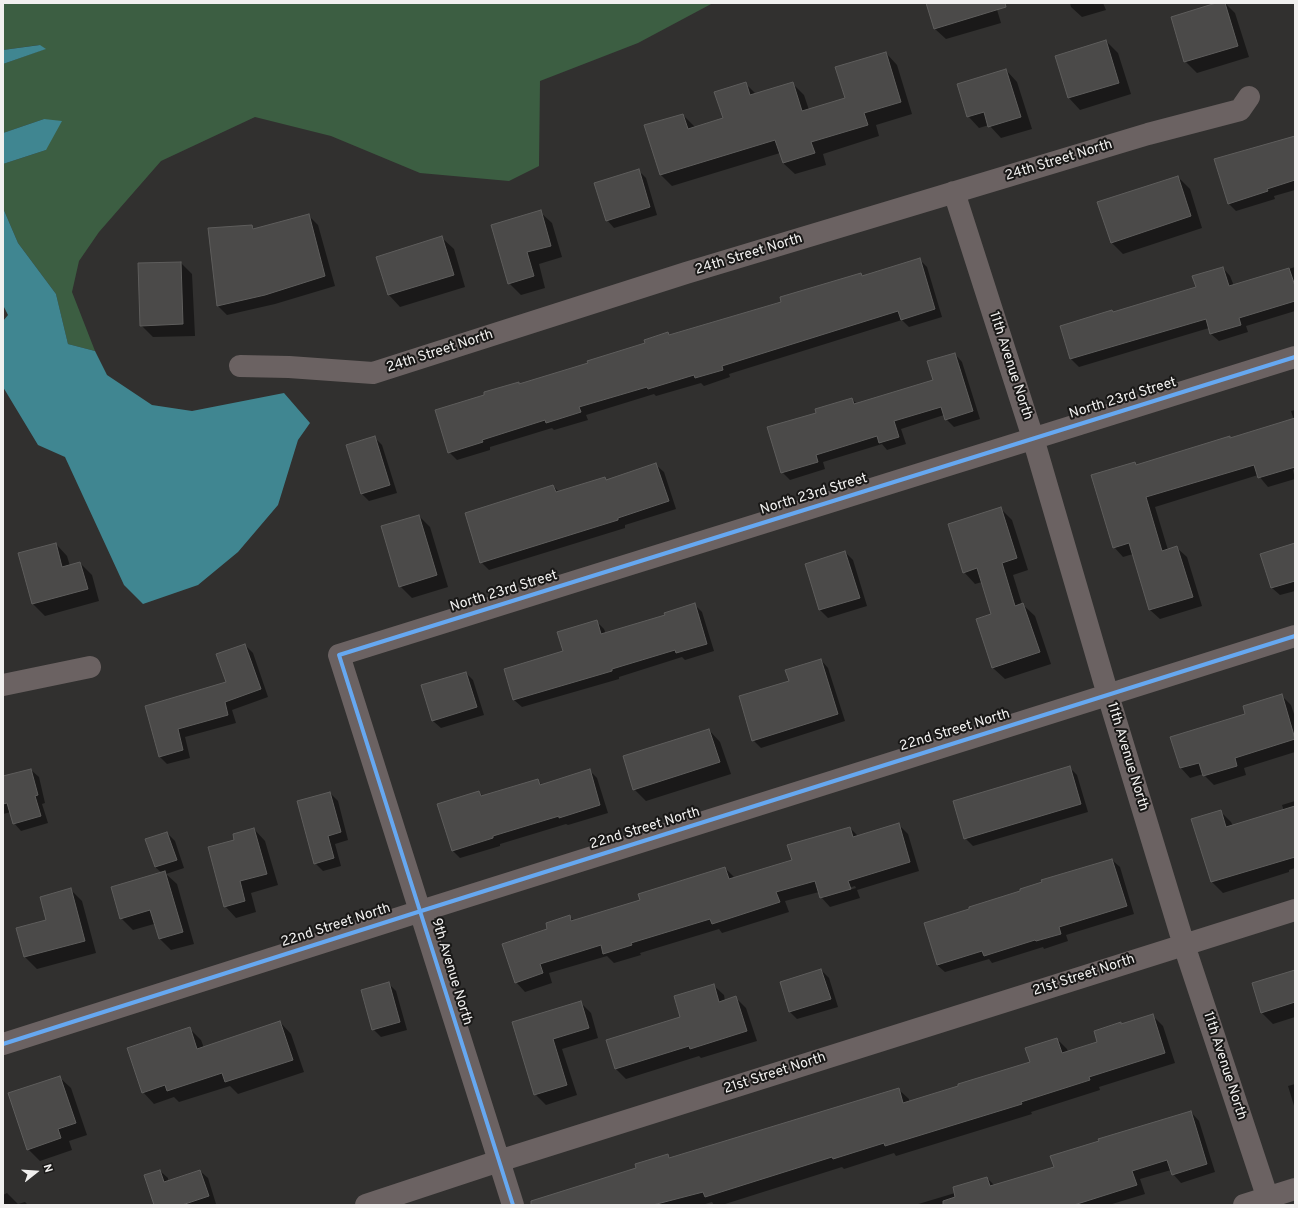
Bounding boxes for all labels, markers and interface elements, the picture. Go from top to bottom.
street label: 24th Street North [1003,137,1115,185]
street label: 24th Street North [693,231,805,279]
street label: 11th Avenue North [985,310,1035,422]
street label: 24th Street North [384,327,496,377]
street label: North 23rd Street [1067,375,1179,423]
street label: North 23rd Street [758,471,870,519]
street label: North 23rd Street [448,568,560,616]
street label: 11th Avenue North [1102,701,1152,813]
street label: 22nd Street North [898,706,1012,756]
street label: 22nd Street North [588,804,702,854]
street label: 22nd Street North [279,900,393,952]
street label: 9th Avenue North [427,917,475,1027]
street label: 21st Street North [1031,952,1137,1000]
street label: 11th Avenue North [1199,1010,1249,1122]
street label: 21st Street North [722,1050,828,1098]
north arrow [16,1152,56,1192]
text: N [40,1163,55,1174]

